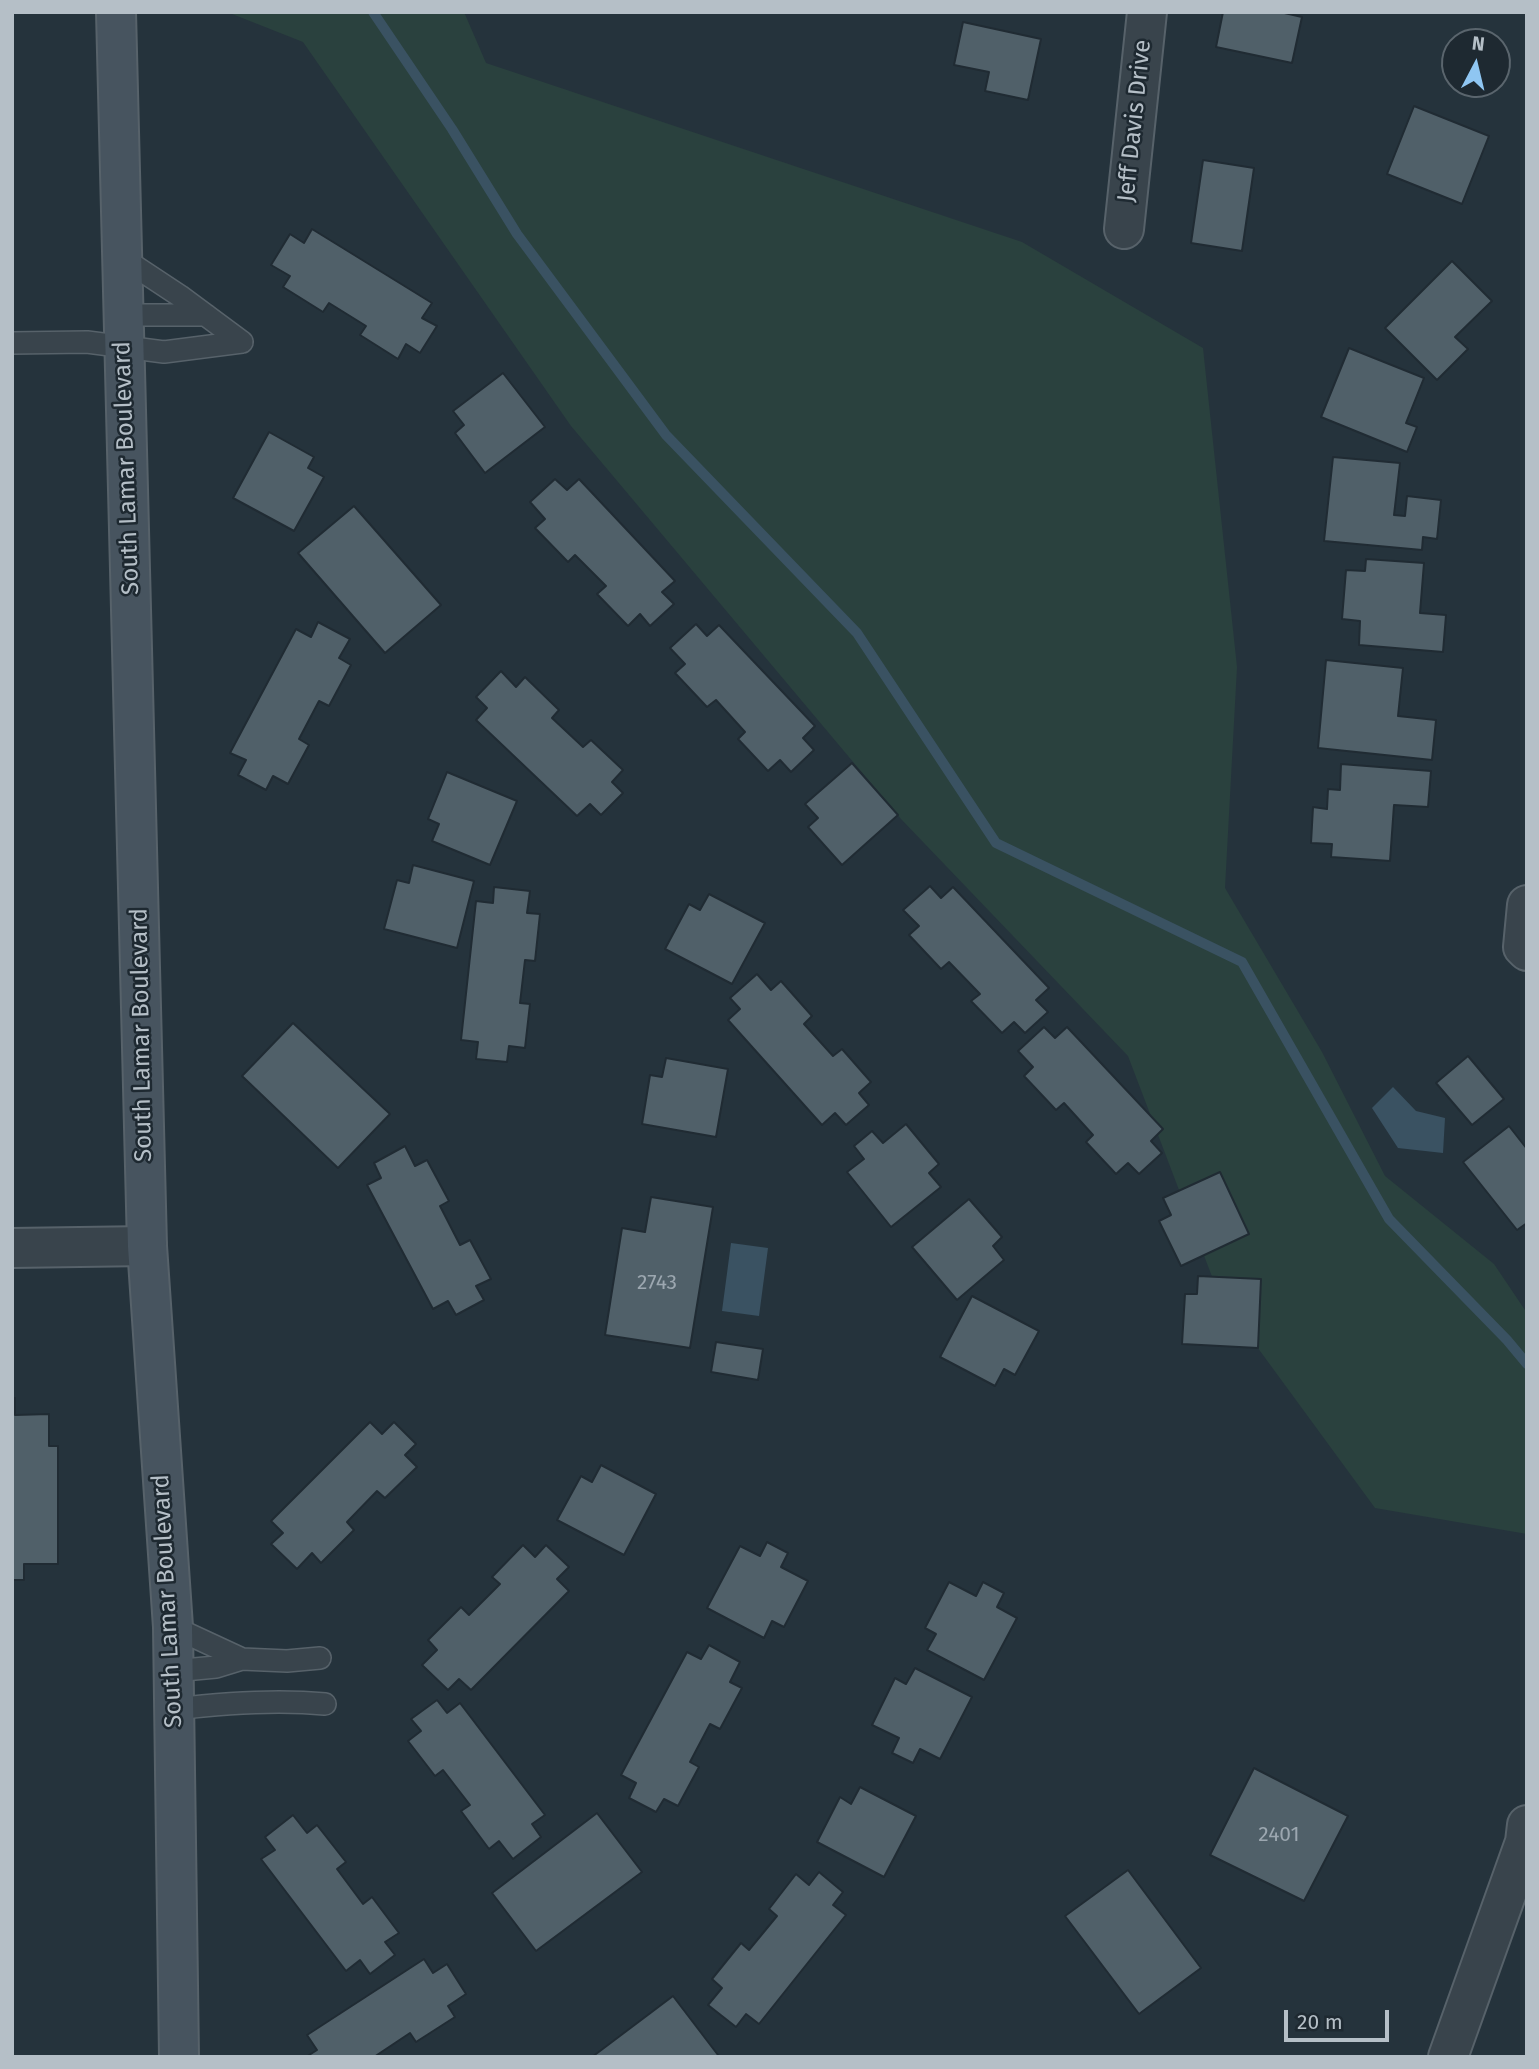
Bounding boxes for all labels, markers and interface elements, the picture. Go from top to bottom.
north arrow [1441,28,1511,98]
text: N [1471,31,1486,56]
street label: Jeff Davis Drive [1112,38,1158,204]
street label: South Lamar Boulevard [108,341,146,595]
street label: South Lamar Boulevard [125,908,159,1162]
house number: 2743 [637,1270,677,1296]
street label: South Lamar Boulevard [147,1473,189,1729]
house number: 2401 [1258,1822,1300,1848]
scale bar [1287,1996,1392,2040]
text: 20 m [1297,2009,1343,2035]

